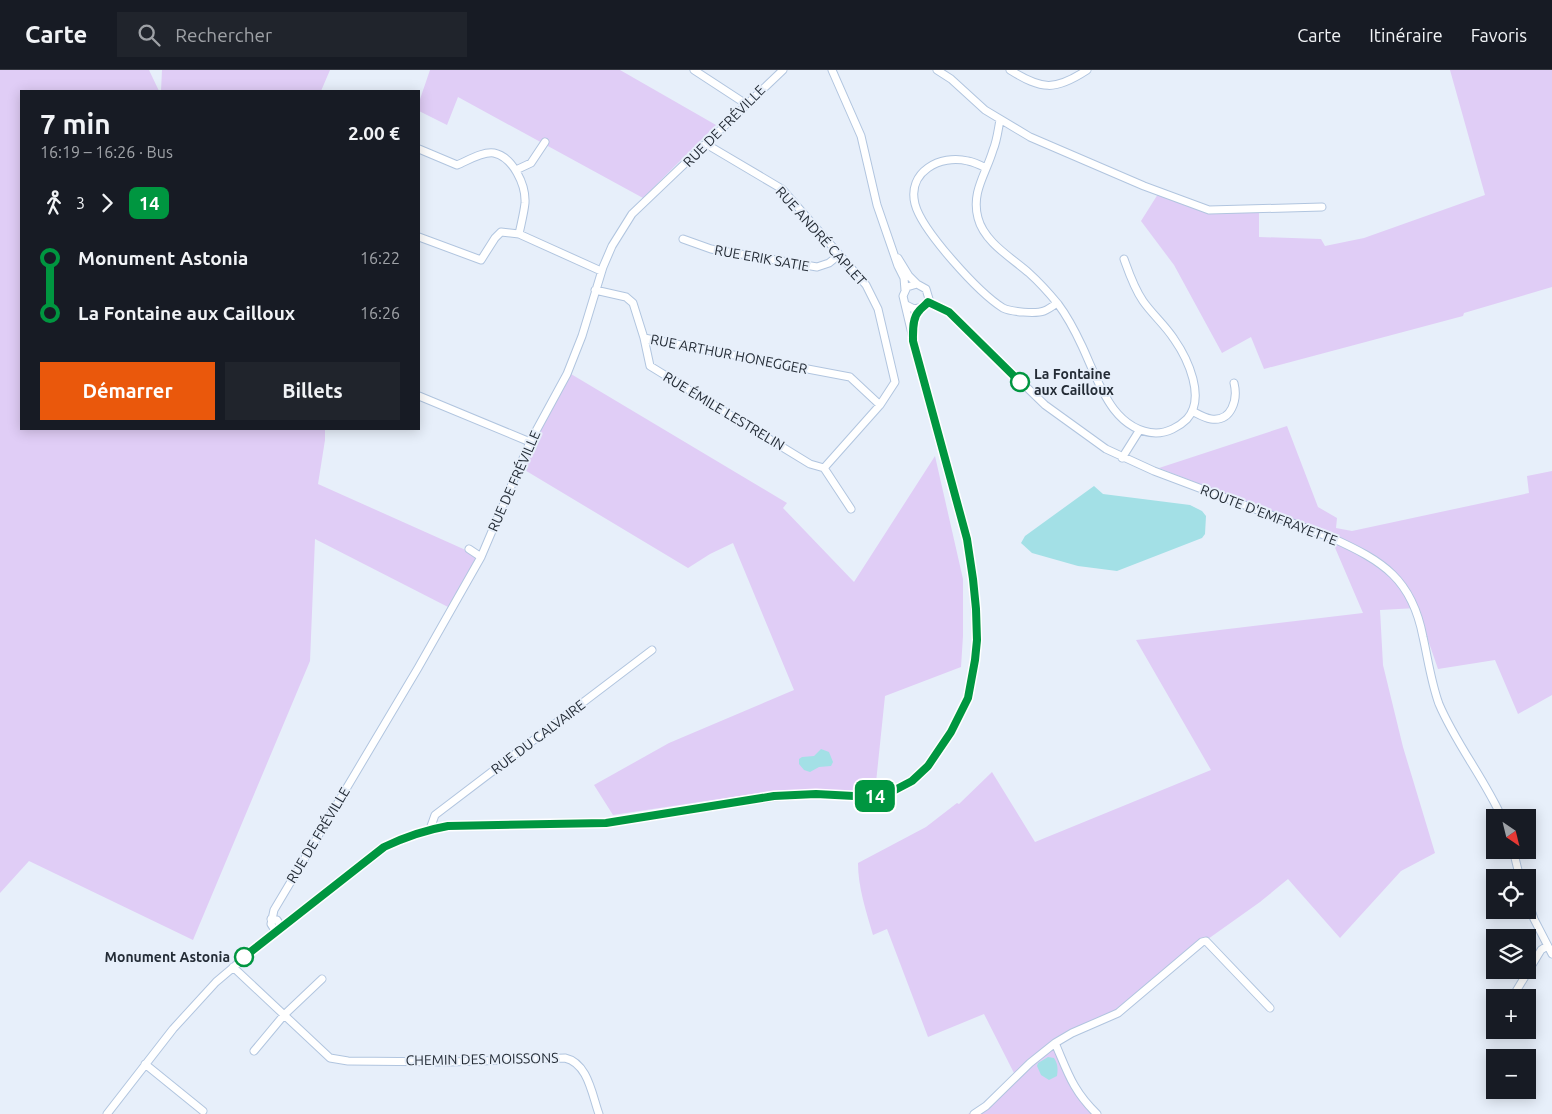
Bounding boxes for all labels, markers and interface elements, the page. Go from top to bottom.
search box [117,12,467,57]
text: Carte [25,21,87,48]
icon: search [135,21,163,49]
text: Rechercher [175,24,272,46]
text: Carte [1297,25,1341,45]
text: Itinéraire [1369,25,1443,45]
text: Favoris [1471,25,1527,45]
street label: RUE DE FRÉVILLE [679,81,768,170]
text: 7 min [40,108,111,139]
text: 2.00 € [348,122,400,144]
text: 16:19 – 16:26 · Bus [40,143,173,161]
street label: RUE ANDRÉ CAPLET [772,183,870,289]
icon: walk [40,189,68,217]
icon: forward [93,189,121,217]
text: 14 [139,193,159,213]
text: 3 [76,194,85,212]
street label: RUE ERIK SATIE [713,242,811,274]
text: Monument Astonia [78,247,248,269]
text: 16:22 [360,249,400,267]
text: La Fontaine aux Cailloux [78,302,295,324]
text: 16:26 [360,304,400,322]
street label: RUE ARTHUR HONEGGER [649,331,809,377]
button: Démarrer [40,362,215,420]
button: Billets [225,362,400,420]
place label: La Fontaine aux Cailloux [1034,366,1114,398]
street label: RUE ÉMILE LESTRELIN [661,368,788,454]
marker: La Fontaine aux Cailloux [1010,372,1030,392]
street label: RUE DE FRÉVILLE [484,427,543,534]
street label: ROUTE D'EMFRAYETTE [1198,481,1340,549]
street label: RUE DU CALVAIRE [488,696,588,777]
line badge: 14 [852,780,898,812]
street label: RUE DE FRÉVILLE [282,784,353,886]
text: 14 [865,786,885,806]
north arrow [1486,809,1536,859]
map controls [1486,809,1536,1099]
button: locate [1486,869,1536,919]
button: layers [1486,929,1536,979]
marker: Monument Astonia [234,947,254,967]
place label: Monument Astonia [105,949,230,965]
button: + [1486,989,1536,1039]
button: − [1486,1049,1536,1099]
street label: CHEMIN DES MOISSONS [405,1050,559,1068]

